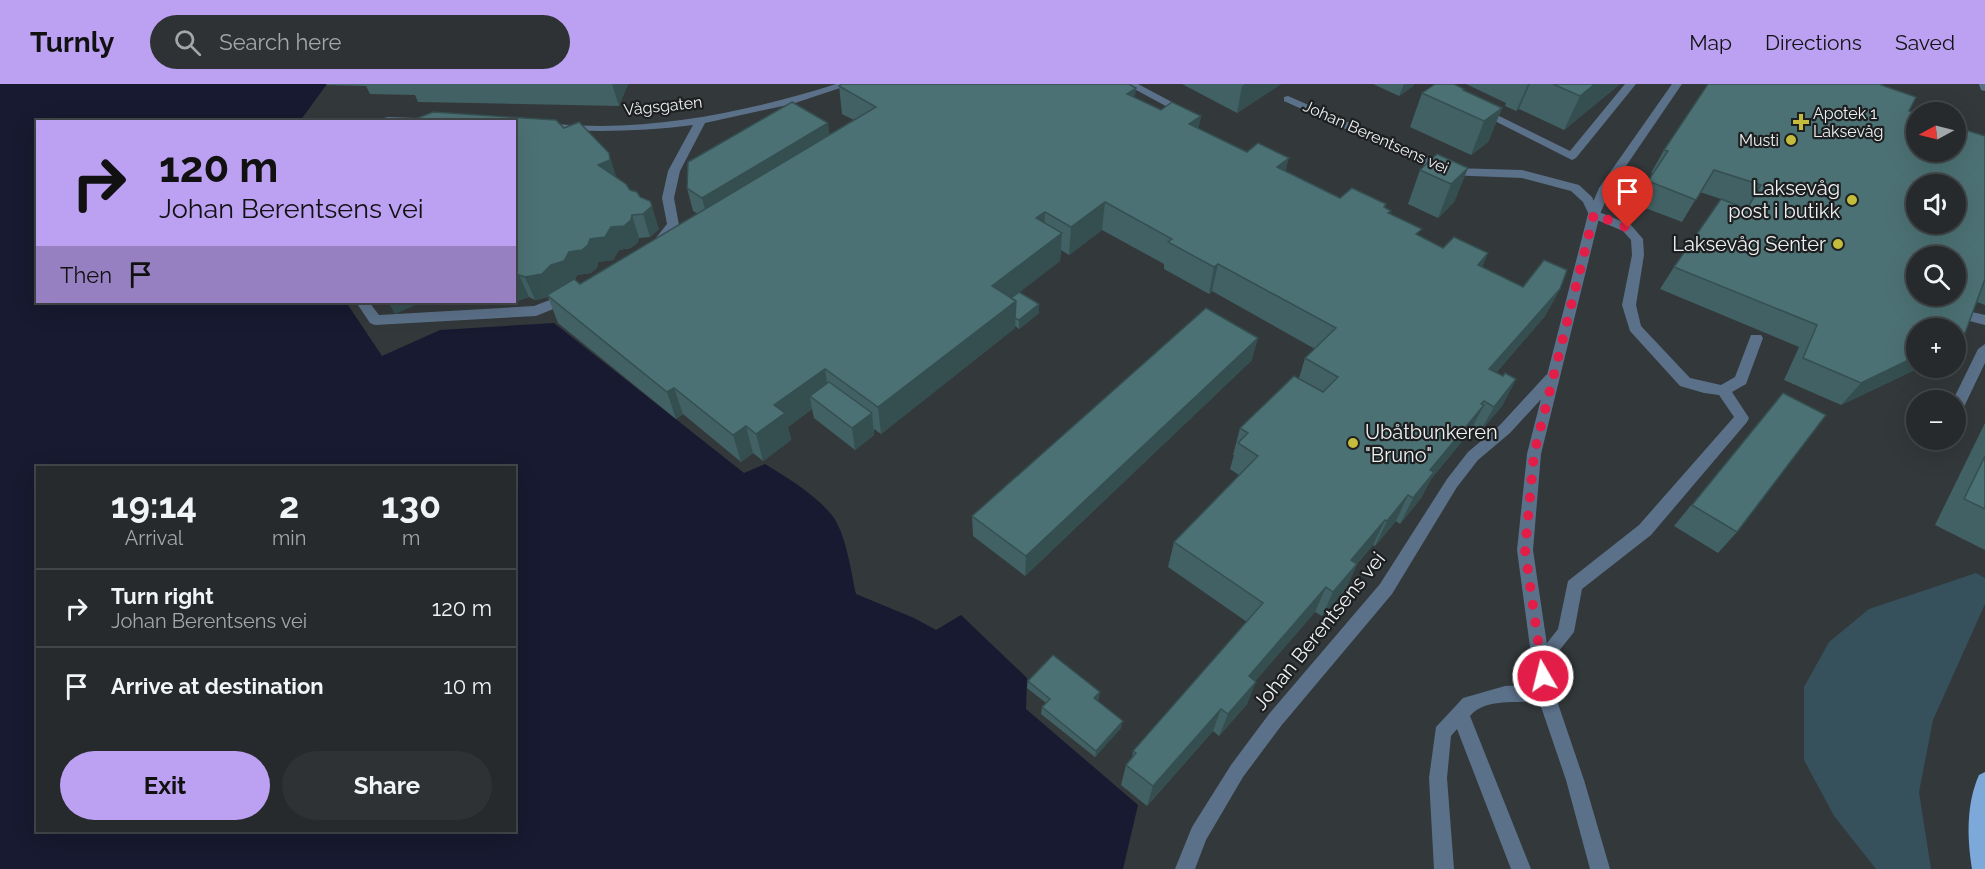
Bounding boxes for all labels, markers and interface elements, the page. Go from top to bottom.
search box [150,15,570,69]
text: Turnly [30,26,114,59]
icon: search [171,26,204,59]
text: Search here [219,29,341,55]
text: Map [1689,30,1732,55]
text: Directions [1765,30,1862,55]
text: Saved [1895,30,1955,55]
street label: Vågsgaten [623,92,703,120]
street label: Johan Berentsens vei [1300,96,1452,178]
north arrow [1906,102,1966,162]
map controls [1906,102,1966,450]
place label: Apotek 1 Laksevåg [1813,104,1883,141]
marker: Apotek 1 Laksevåg [1794,115,1808,129]
place label: Musti [1739,131,1779,150]
marker: Musti [1784,133,1798,147]
text: 120 m [159,143,278,192]
icon: right [60,144,138,222]
pin [1602,166,1653,228]
button: sound [1906,174,1966,234]
icon: arrive [1611,175,1644,208]
place label: Laksevåg post i butikk [1728,176,1840,223]
text: Johan Berentsens vei [159,193,424,224]
marker: Laksevåg post i butikk [1845,193,1859,207]
place label: Laksevåg Senter [1672,232,1826,256]
marker: Laksevåg Senter [1831,237,1845,251]
button: search [1906,246,1966,306]
icon: arrive [124,258,157,291]
text: Then [60,262,112,288]
button: + [1906,318,1966,378]
button: − [1906,390,1966,450]
place label: Ubåtbunkeren "Bruno" [1365,420,1498,467]
marker: Ubåtbunkeren "Bruno" [1346,436,1360,450]
text: 19:14 [111,484,197,526]
text: 2 [279,484,299,526]
text: 130 [381,484,441,526]
text: Arrival [125,526,183,550]
text: min [272,526,306,550]
text: m [402,526,420,550]
street label: Johan Berentsens vei [1248,547,1390,715]
text: Turn right [111,583,214,609]
icon: right [60,592,93,625]
text: 120 m [432,595,492,621]
text: Johan Berentsens vei [111,609,307,633]
position arrow [1511,644,1575,708]
icon: arrive [60,670,93,703]
text: Arrive at destination [111,673,324,699]
text: 10 m [443,673,492,699]
button: Exit [60,751,270,820]
button: Share [282,751,492,820]

